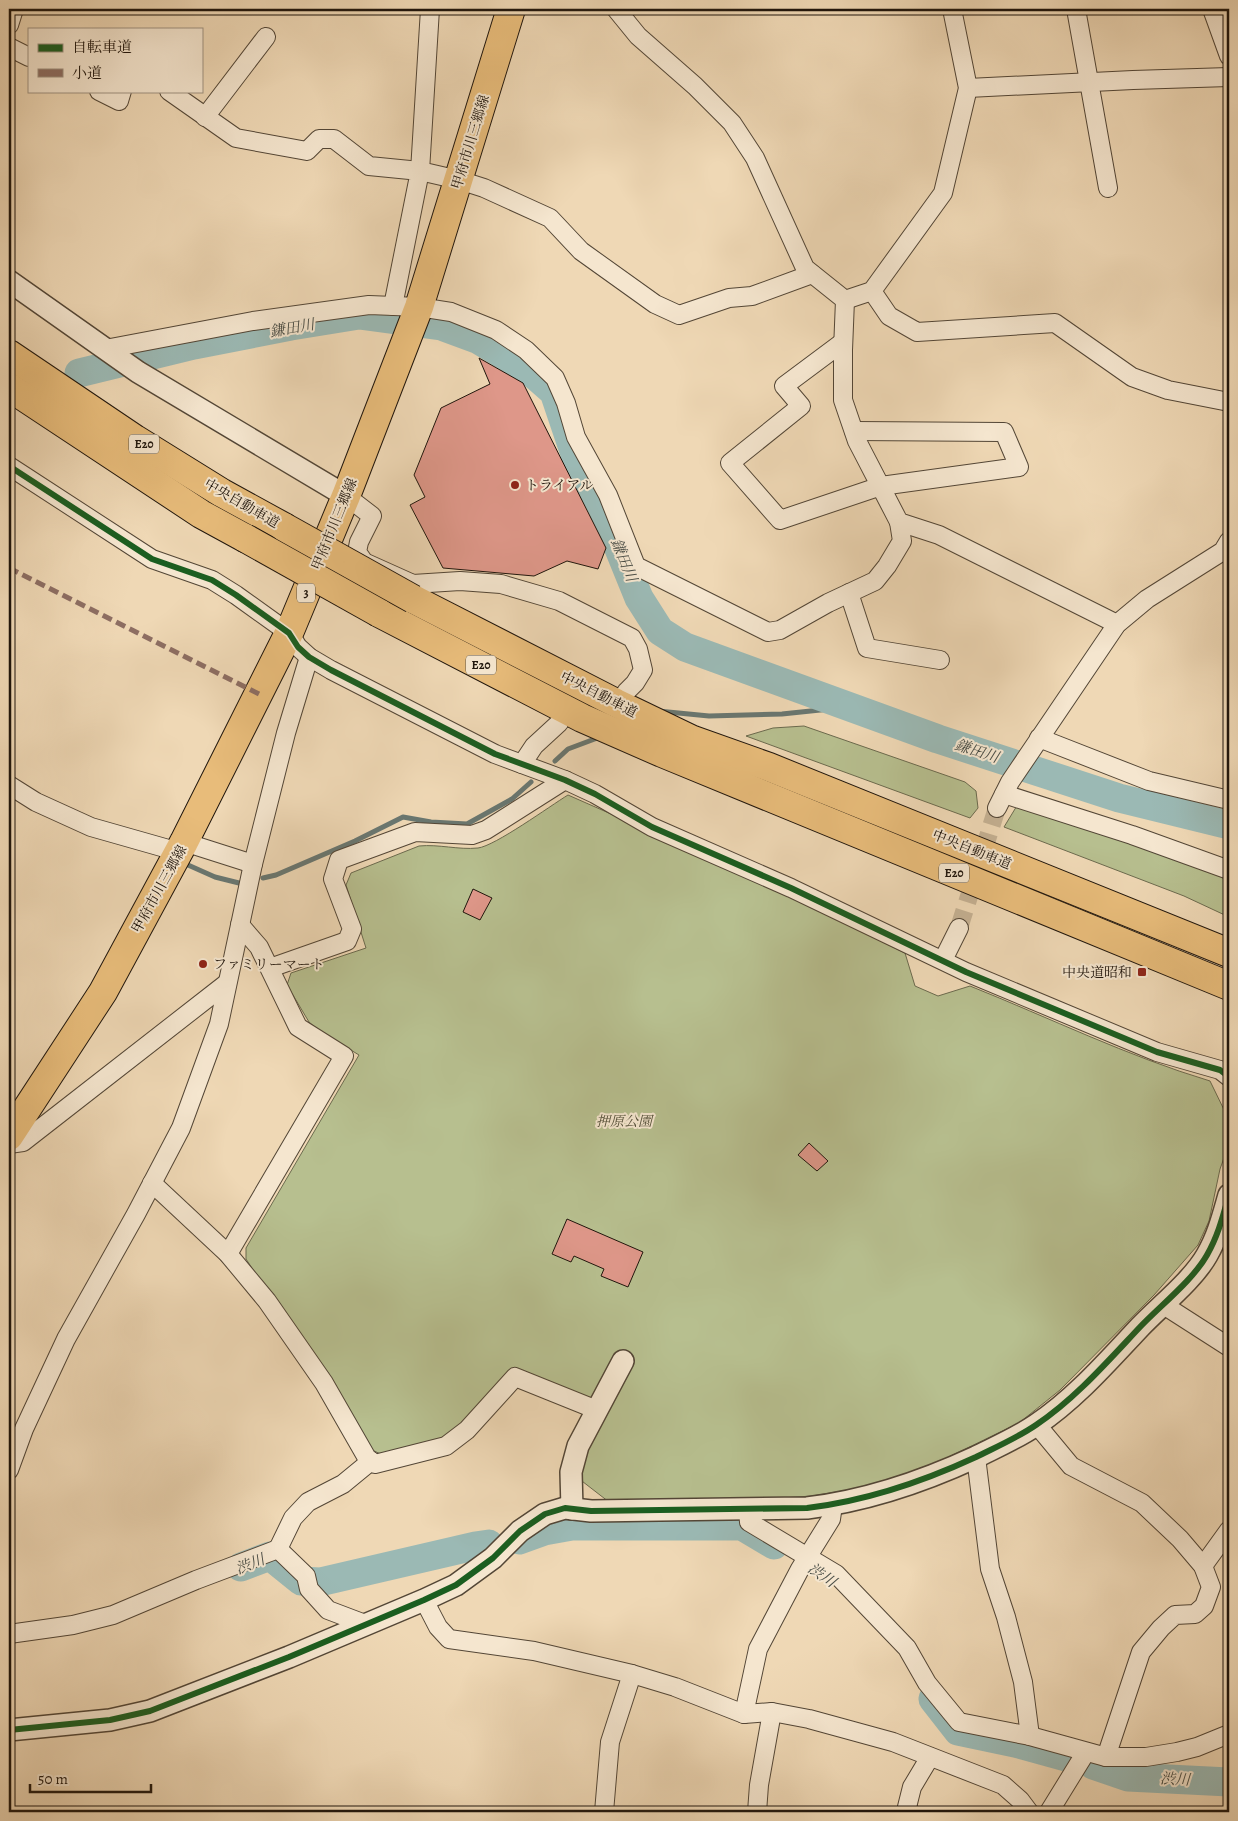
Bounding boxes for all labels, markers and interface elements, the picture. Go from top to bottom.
legend [28,28,202,92]
text: 自転車道 [72,37,132,57]
text: 小道 [72,63,102,83]
street label: 甲府市川三郷線 [447,93,494,192]
water label: 鎌田川 [268,314,318,342]
road number: E20 [129,434,159,454]
street label: 中央自動車道 [201,474,283,533]
street label: 甲府市川三郷線 [307,475,362,573]
place label: トライアル [525,476,594,495]
marker: トライアル [509,479,521,491]
water label: 鎌田川 [606,535,642,586]
road number: 3 [297,584,315,602]
road number: E20 [466,656,496,674]
street label: 中央自動車道 [557,667,641,722]
water label: 鎌田川 [953,735,1003,768]
street label: 中央自動車道 [929,825,1014,874]
street label: 甲府市川三郷線 [127,842,192,937]
road number: E20 [939,864,969,882]
place label: ファミリーマート [213,955,325,974]
marker: ファミリーマート [197,958,209,970]
place label: 中央道昭和 [1062,963,1132,982]
marker: 中央道昭和 [1136,966,1148,978]
park label: 押原公園 [596,1112,654,1131]
water label: 渋川 [232,1548,270,1579]
water label: 渋川 [804,1558,842,1593]
scale bar [30,1761,151,1793]
water label: 渋川 [1159,1768,1192,1790]
text: 50 m [38,1769,68,1789]

